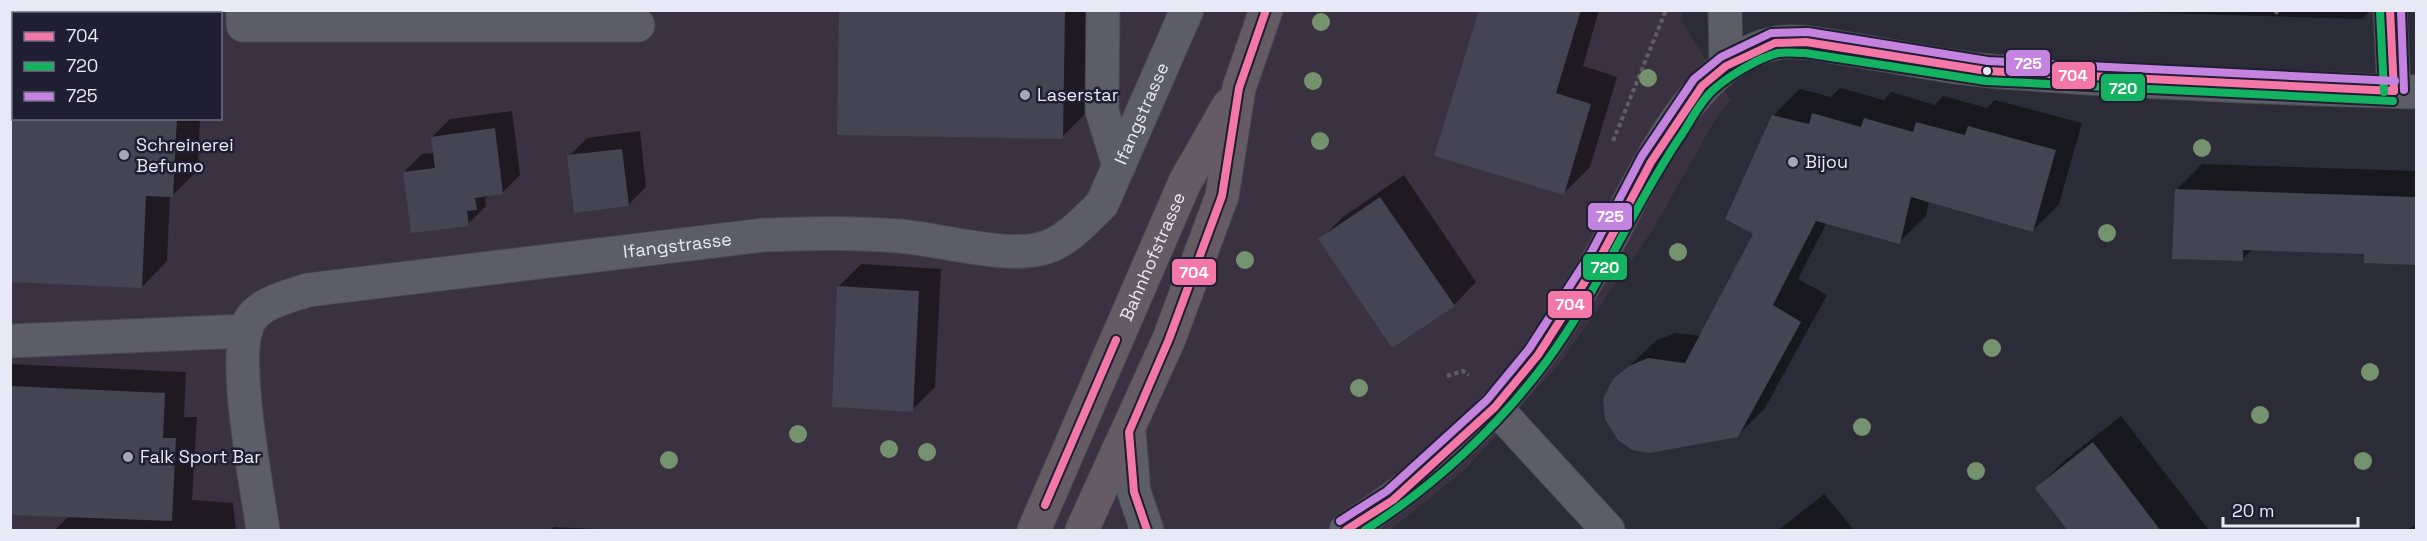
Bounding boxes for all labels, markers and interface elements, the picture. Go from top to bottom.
legend [12,12,222,120]
text: 704 [66,24,99,47]
line badge: 725 [2005,49,2051,77]
text: 725 [2014,53,2042,74]
text: 720 [66,54,98,77]
street label: Ifangstrasse [1109,59,1174,168]
line badge: 704 [2051,61,2096,90]
unlabelled marker [1981,65,1993,77]
text: 704 [2058,65,2088,86]
line badge: 720 [2100,73,2146,102]
text: 720 [2109,78,2137,99]
place label: Laserstar [1037,83,1119,106]
text: 725 [66,84,98,107]
marker: Laserstar [1018,88,1032,102]
place label: Schreinerei Befumo [136,133,234,177]
marker: Schreinerei Befumo [117,148,131,162]
place label: Bijou [1805,150,1848,173]
marker: Bijou [1786,155,1800,169]
street label: Bahnhofstrasse [1114,189,1190,324]
line badge: 725 [1587,202,1633,231]
text: 725 [1596,206,1624,227]
street label: Ifangstrasse [622,227,733,263]
line badge: 720 [1582,253,1628,281]
text: 720 [1591,257,1619,278]
line badge: 704 [1171,258,1217,286]
text: 704 [1179,262,1209,283]
line badge: 704 [1547,290,1593,319]
text: 704 [1555,294,1585,315]
place label: Falk Sport Bar [140,445,261,468]
marker: Falk Sport Bar [121,450,135,464]
scale bar [2223,490,2358,528]
text: 20 m [2232,499,2275,522]

